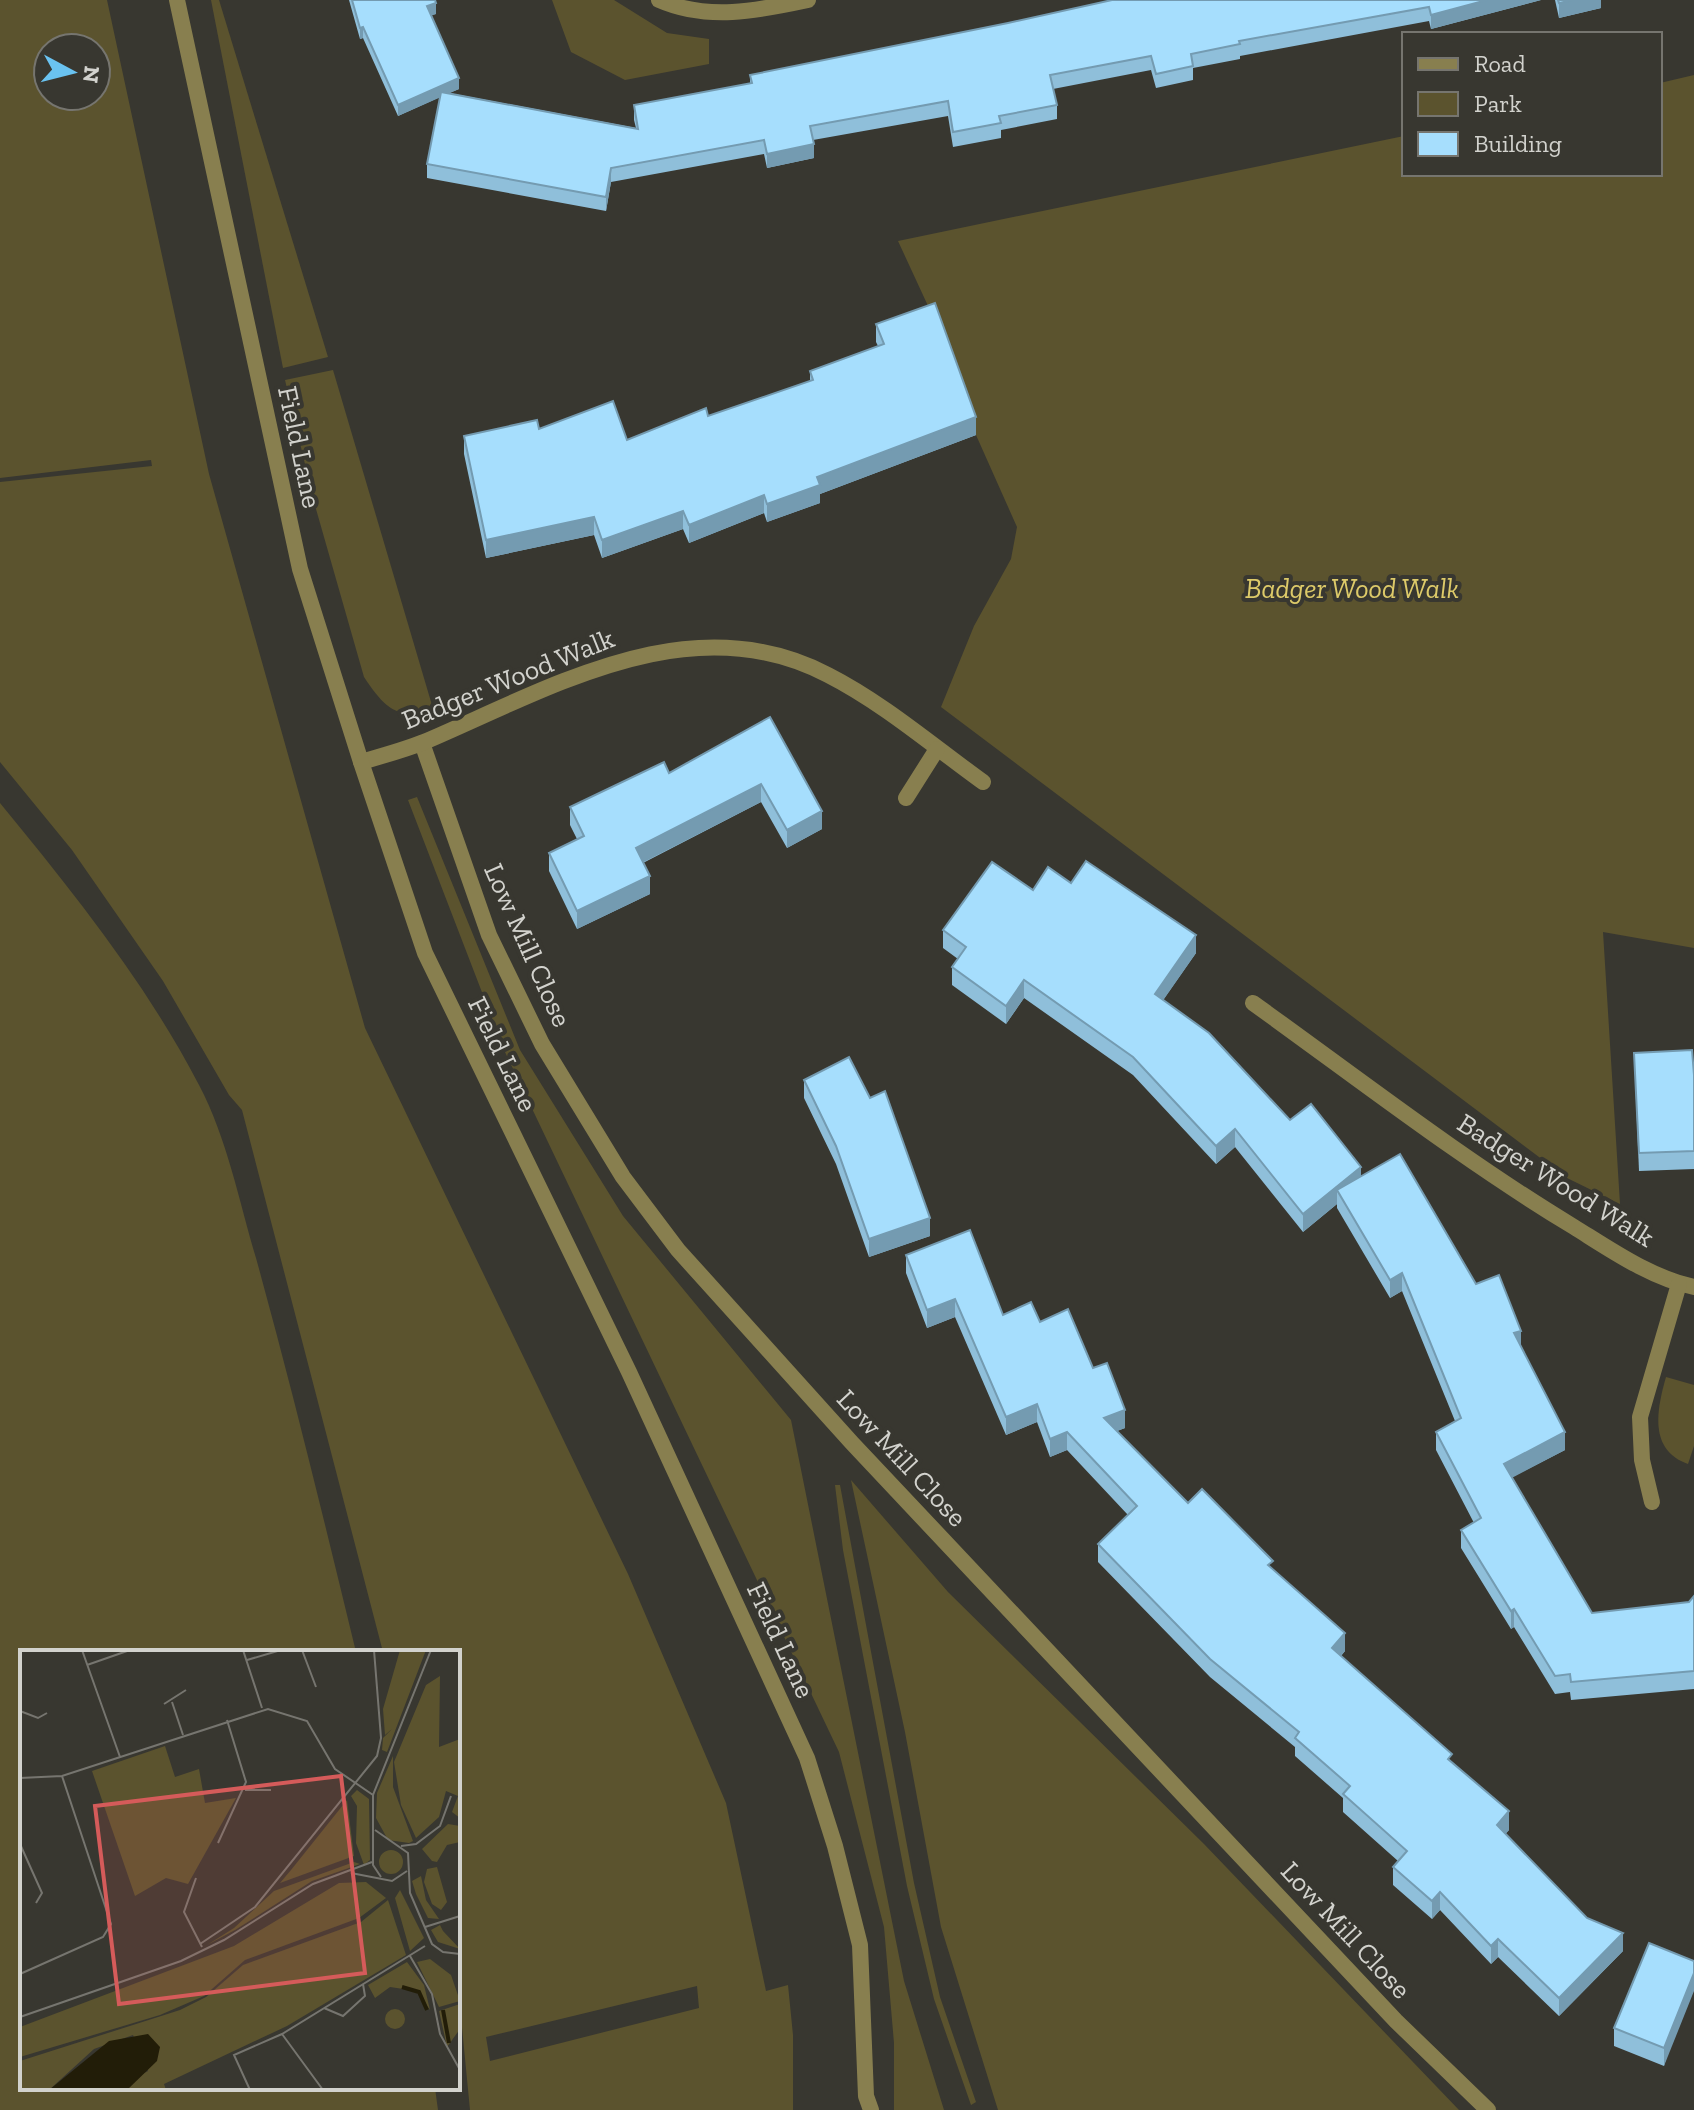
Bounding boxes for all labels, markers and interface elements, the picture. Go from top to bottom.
north arrow [32,32,112,112]
legend [1402,32,1662,176]
text: Road [1474,49,1526,78]
text: N [77,64,106,85]
text: Park [1474,89,1522,118]
text: Building [1474,129,1562,158]
street label: Field Lane [271,383,329,511]
park label: Badger Wood Walk [1245,572,1459,605]
street label: Badger Wood Walk [397,621,619,737]
street label: Low Mill Close [477,858,579,1032]
street label: Field Lane [461,991,545,1117]
street label: Badger Wood Walk [1451,1106,1661,1254]
street label: Low Mill Close [830,1383,974,1533]
street label: Field Lane [740,1577,822,1703]
inset map [20,1650,460,2090]
street label: Low Mill Close [1274,1855,1418,2005]

